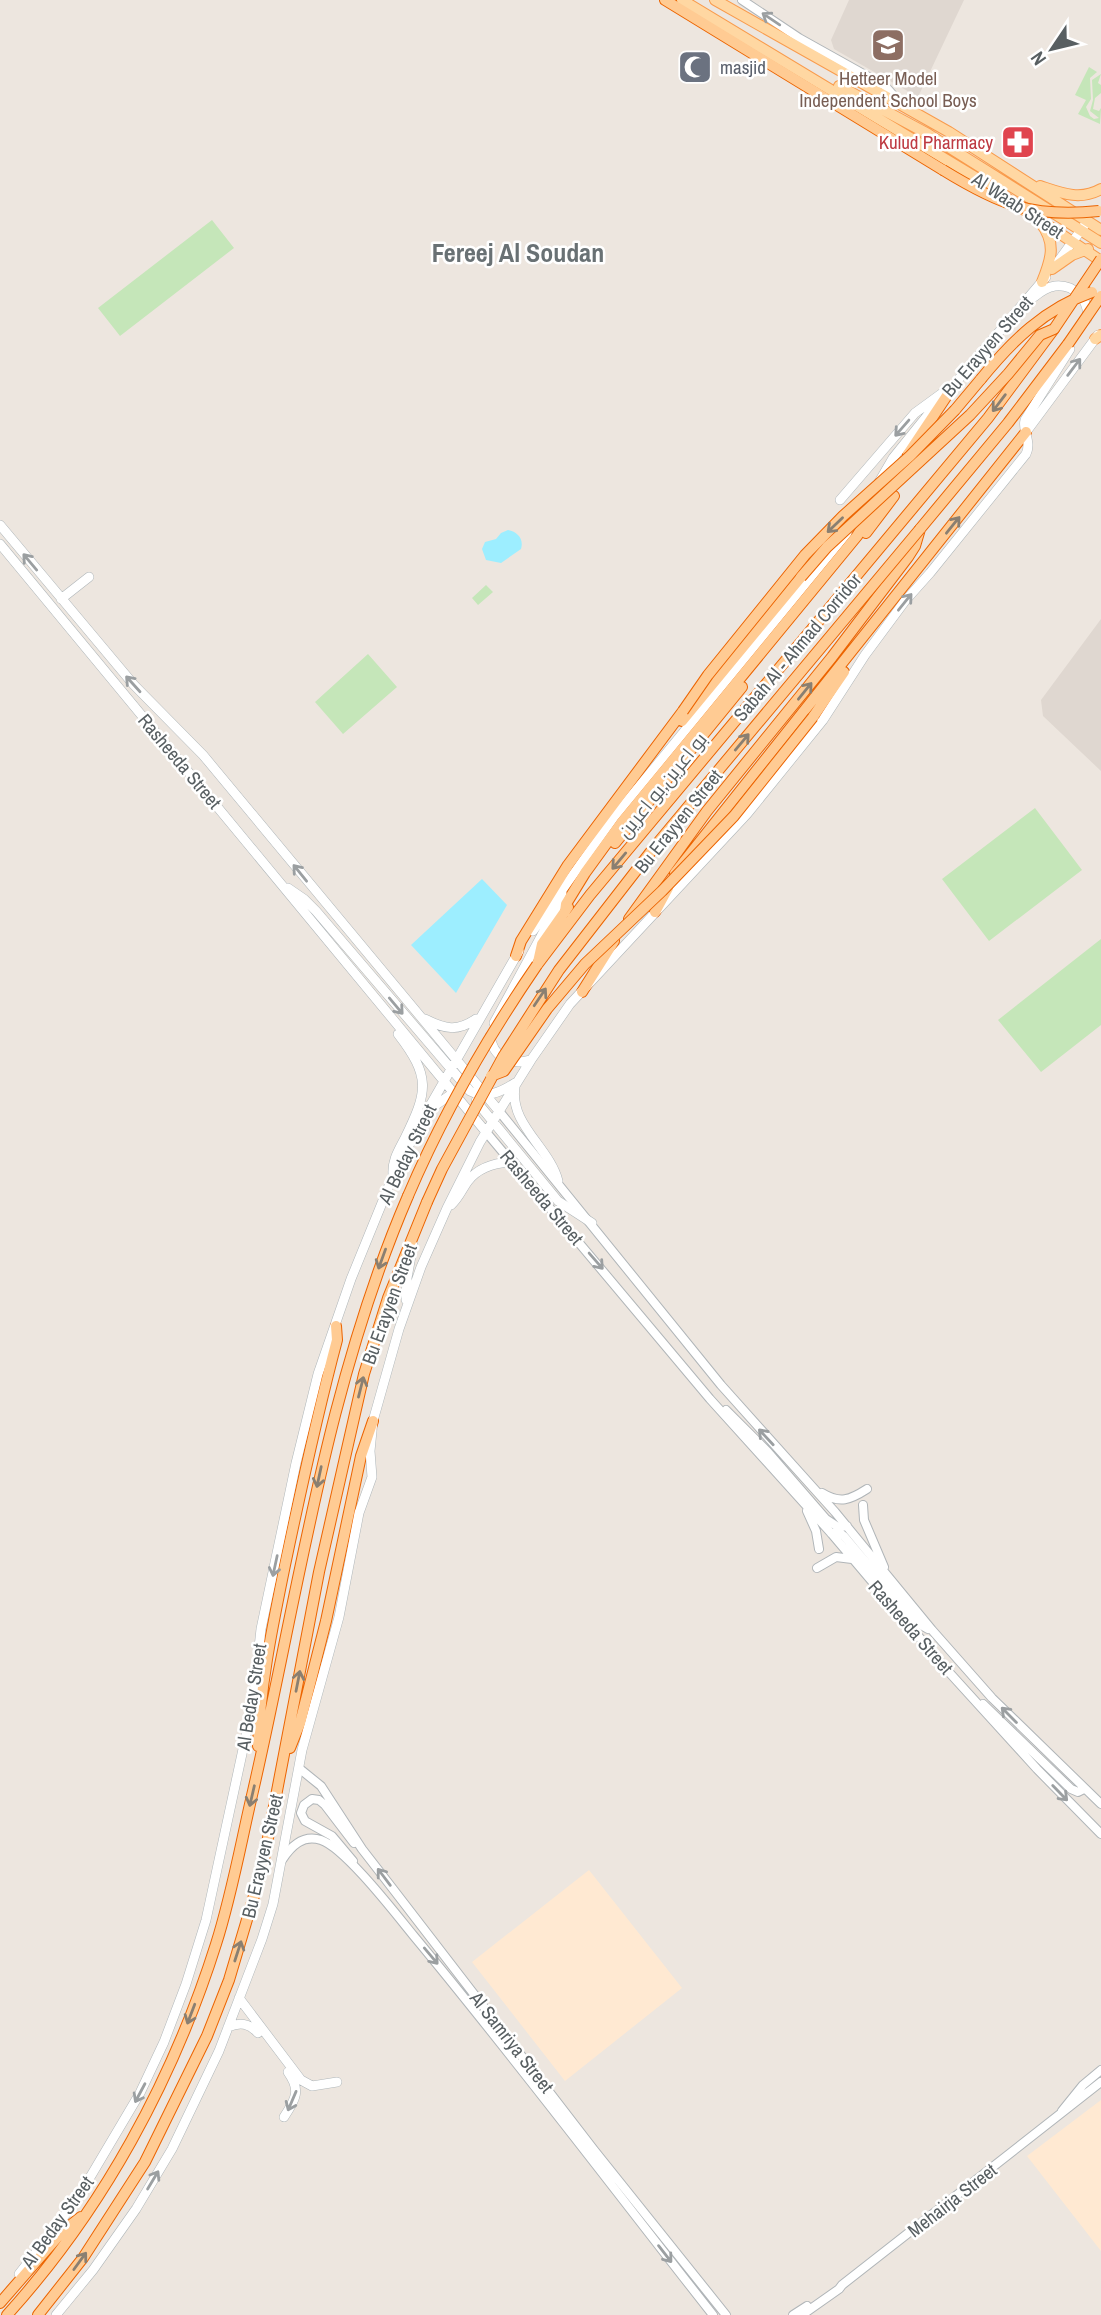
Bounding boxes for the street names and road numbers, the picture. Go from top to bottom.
street label: Al Waab Street [966,165,1069,245]
street label: Bu Erayyen Street [936,289,1039,402]
street label: Sabah Al - Ahmad Corridor [727,567,867,727]
street label: Rasheeda Street [132,708,228,815]
street label: بو اعرين,بو اعرين [611,727,713,843]
street label: Bu Erayyen Street [628,763,728,878]
street label: Al Beday Street [371,1099,443,1209]
street label: Rasheeda Street [494,1144,590,1251]
street label: Bu Erayyen Street [355,1240,423,1368]
street label: Rasheeda Street [863,1574,960,1680]
street label: Al Beday Street [230,1641,272,1753]
street label: Bu Erayyen Street [235,1791,289,1921]
street label: Al Samriya Street [464,1985,560,2099]
street label: Mehairja Street [902,2157,1002,2243]
street label: Al Beday Street [14,2170,100,2274]

